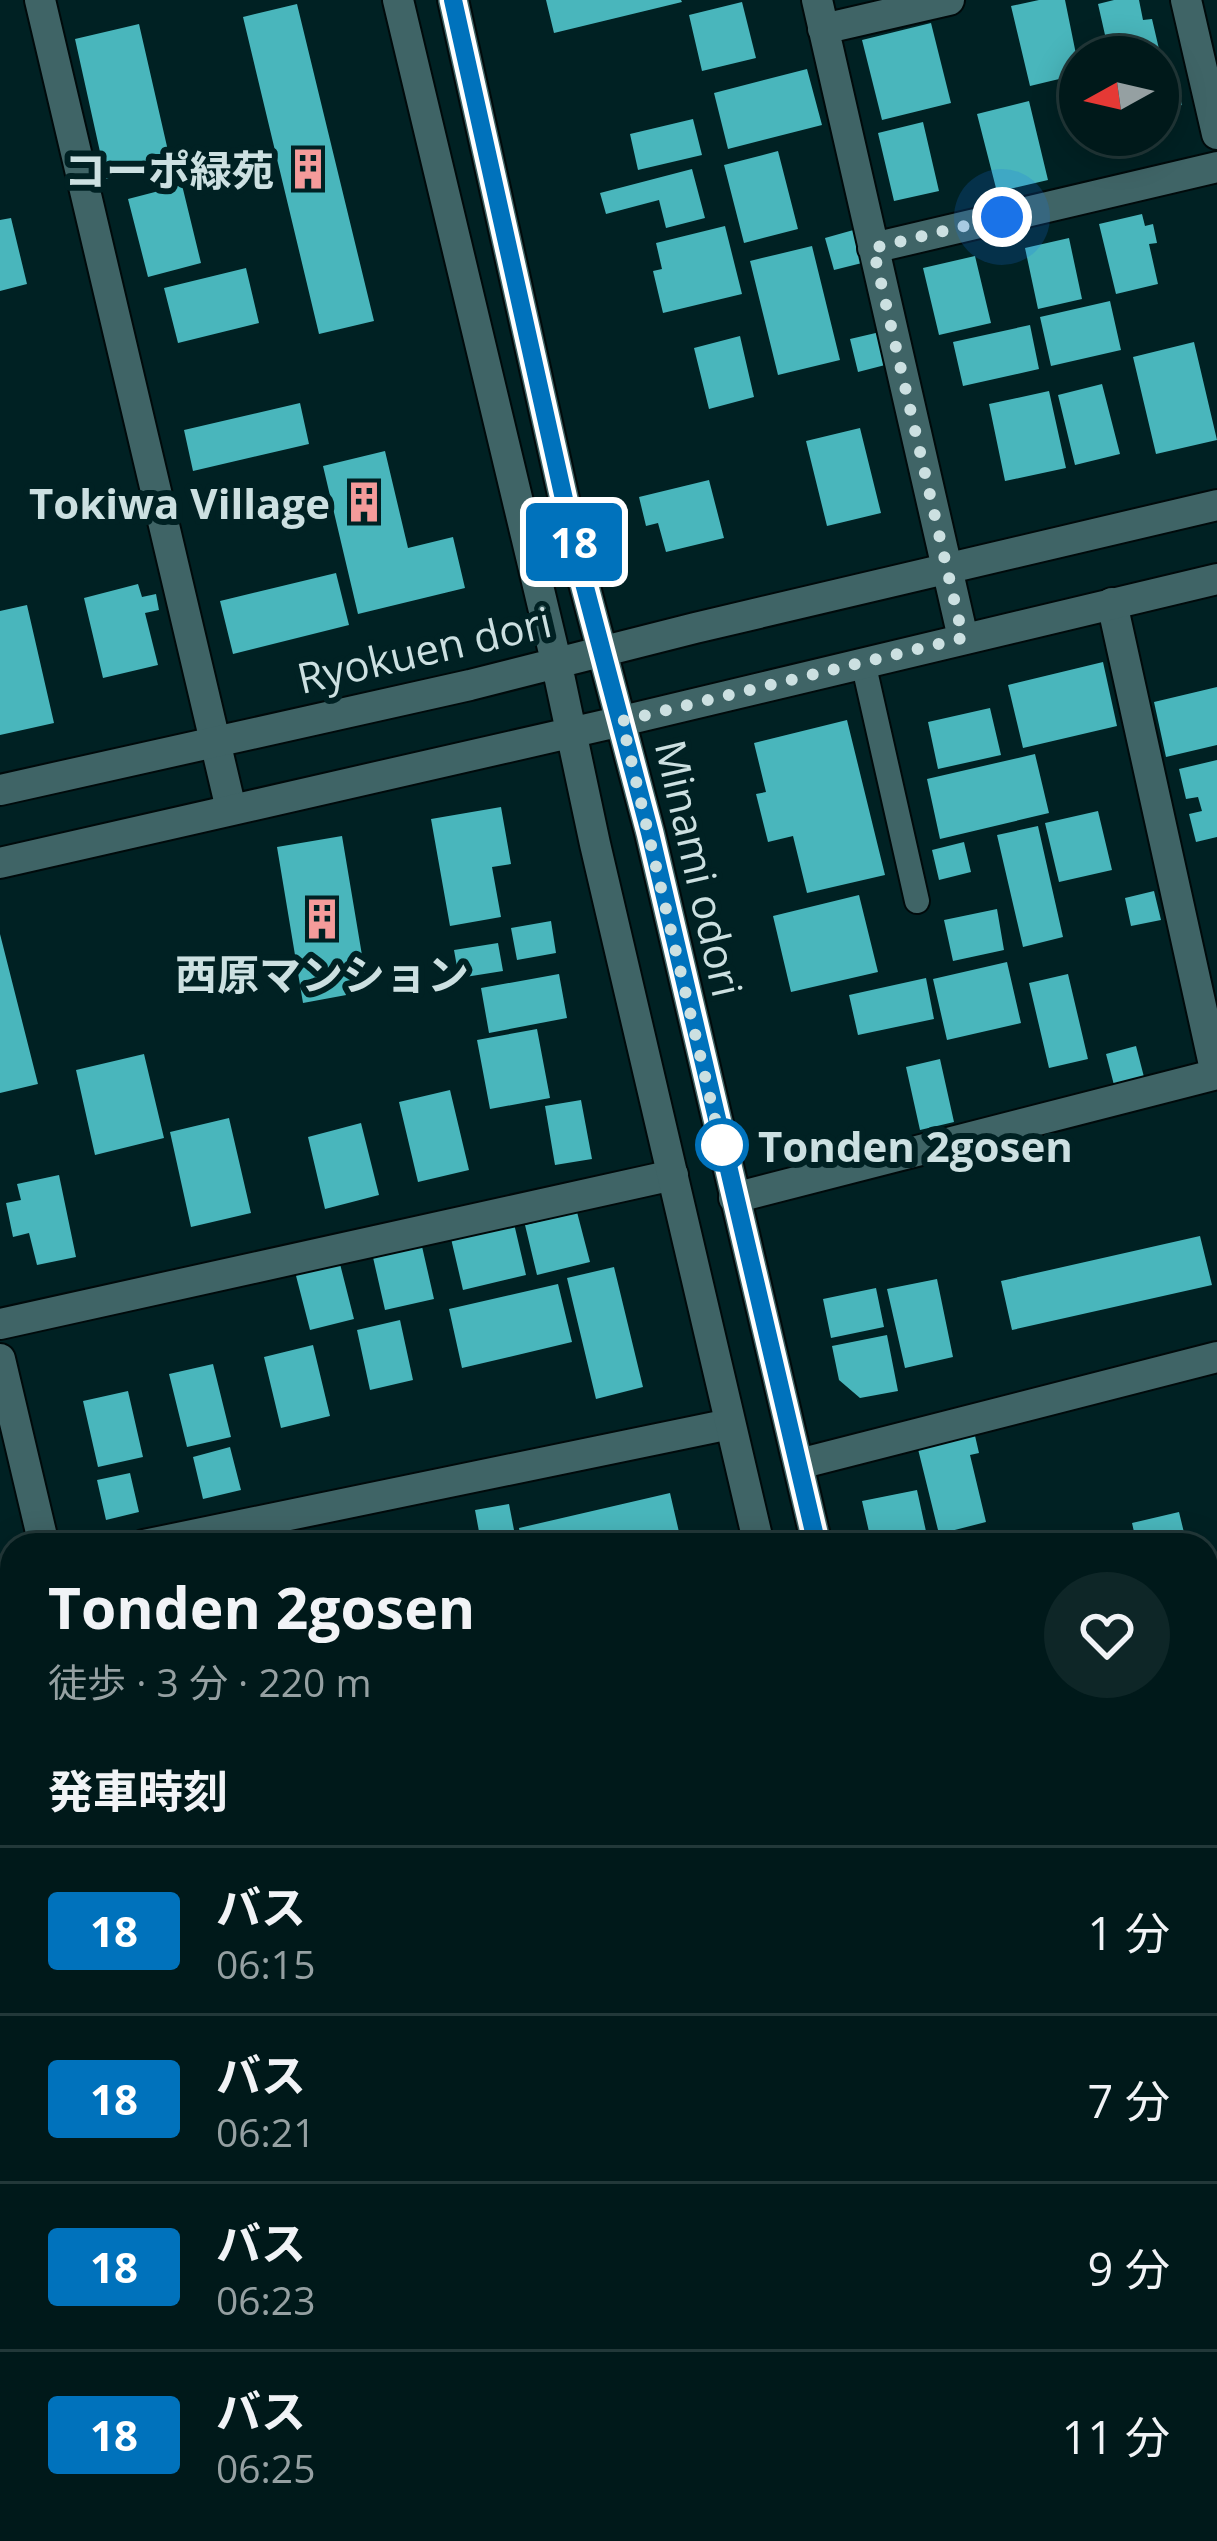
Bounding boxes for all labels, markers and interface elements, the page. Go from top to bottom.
north arrow [1059,36,1179,156]
map controls [1059,36,1179,156]
place label: コーポ緑苑 [64,141,274,198]
building icon: コーポ緑苑 [285,146,331,192]
your location [972,187,1032,247]
place label: Tokiwa Village [29,474,330,531]
building icon: Tokiwa Village [341,479,387,525]
line badge: 18 [520,503,628,581]
text: 18 [550,513,598,570]
street label: Ryokuen dori [291,592,557,706]
street label: Minami odori [643,734,757,1002]
building icon: 西原マンション [299,896,345,942]
place label: 西原マンション [175,945,469,1002]
place label: Tonden 2gosen [758,1117,1073,1174]
marker: Tonden 2gosen [697,1120,747,1170]
text: Tonden 2gosen [48,1568,475,1646]
button: heart [1044,1572,1170,1698]
text: 徒歩 · 3 分 · 220 m [48,1655,372,1708]
text: 発車時刻 [48,1760,228,1821]
text: バス [216,1876,306,1937]
text: 18 [90,1902,138,1959]
text: 1 分 [1088,1902,1170,1963]
text: 06:15 [216,1937,315,1990]
text: バス [216,2044,306,2105]
text: 18 [90,2070,138,2127]
text: 7 分 [1088,2070,1170,2131]
text: 06:21 [216,2105,315,2158]
text: バス [216,2212,306,2273]
text: 18 [90,2238,138,2295]
text: 9 分 [1088,2238,1170,2299]
text: 06:23 [216,2273,315,2326]
text: バス [216,2380,306,2441]
text: 18 [90,2406,138,2463]
text: 11 分 [1062,2406,1170,2467]
text: 06:25 [216,2441,315,2494]

